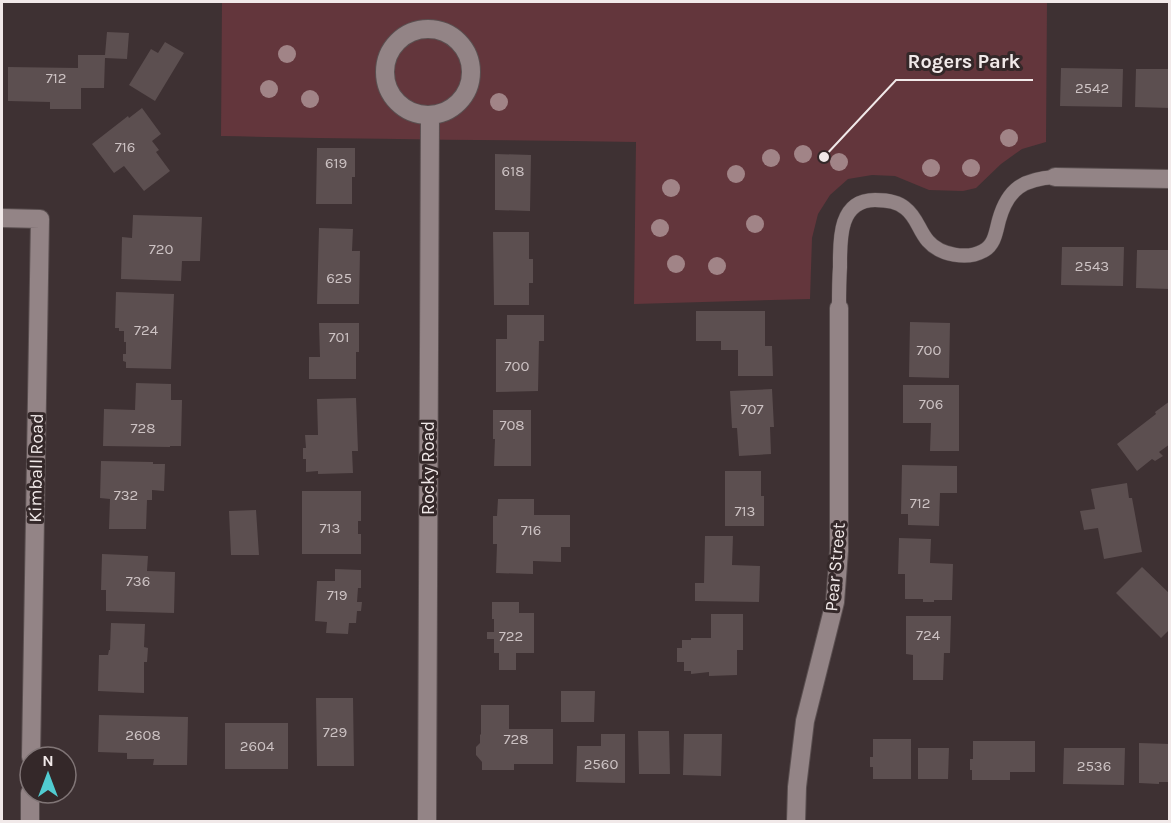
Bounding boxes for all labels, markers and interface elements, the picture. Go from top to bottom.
callout: Rogers Park [896,42,1033,80]
text: Rogers Park [908,50,1021,73]
house number: 712 [46,69,66,87]
house number: 2542 [1075,79,1109,97]
house number: 716 [115,138,135,156]
house number: 619 [325,154,347,172]
house number: 618 [502,162,524,180]
house number: 720 [149,240,173,258]
house number: 2543 [1075,257,1109,275]
house number: 625 [326,269,352,287]
house number: 724 [134,321,159,339]
house number: 701 [329,328,349,346]
house number: 700 [917,341,942,359]
house number: 700 [505,357,530,375]
house number: 706 [919,395,943,413]
house number: 707 [741,400,764,418]
street label: Kimball Road [24,413,48,523]
house number: 708 [499,416,525,434]
house number: 728 [131,419,155,437]
street label: Rocky Road [417,421,439,515]
house number: 732 [114,486,138,504]
house number: 712 [910,494,930,512]
house number: 713 [735,502,755,520]
house number: 713 [320,519,340,537]
house number: 716 [521,521,541,539]
street label: Pear Street [820,521,850,612]
house number: 736 [126,572,150,590]
house number: 719 [327,586,347,604]
house number: 724 [916,626,941,644]
house number: 722 [499,627,523,645]
house number: 729 [323,723,347,741]
house number: 2608 [125,726,161,744]
house number: 728 [504,730,528,748]
house number: 2604 [240,737,275,755]
north arrow [18,745,78,805]
text: N [42,751,54,770]
house number: 2560 [584,755,618,773]
house number: 2536 [1077,757,1111,775]

